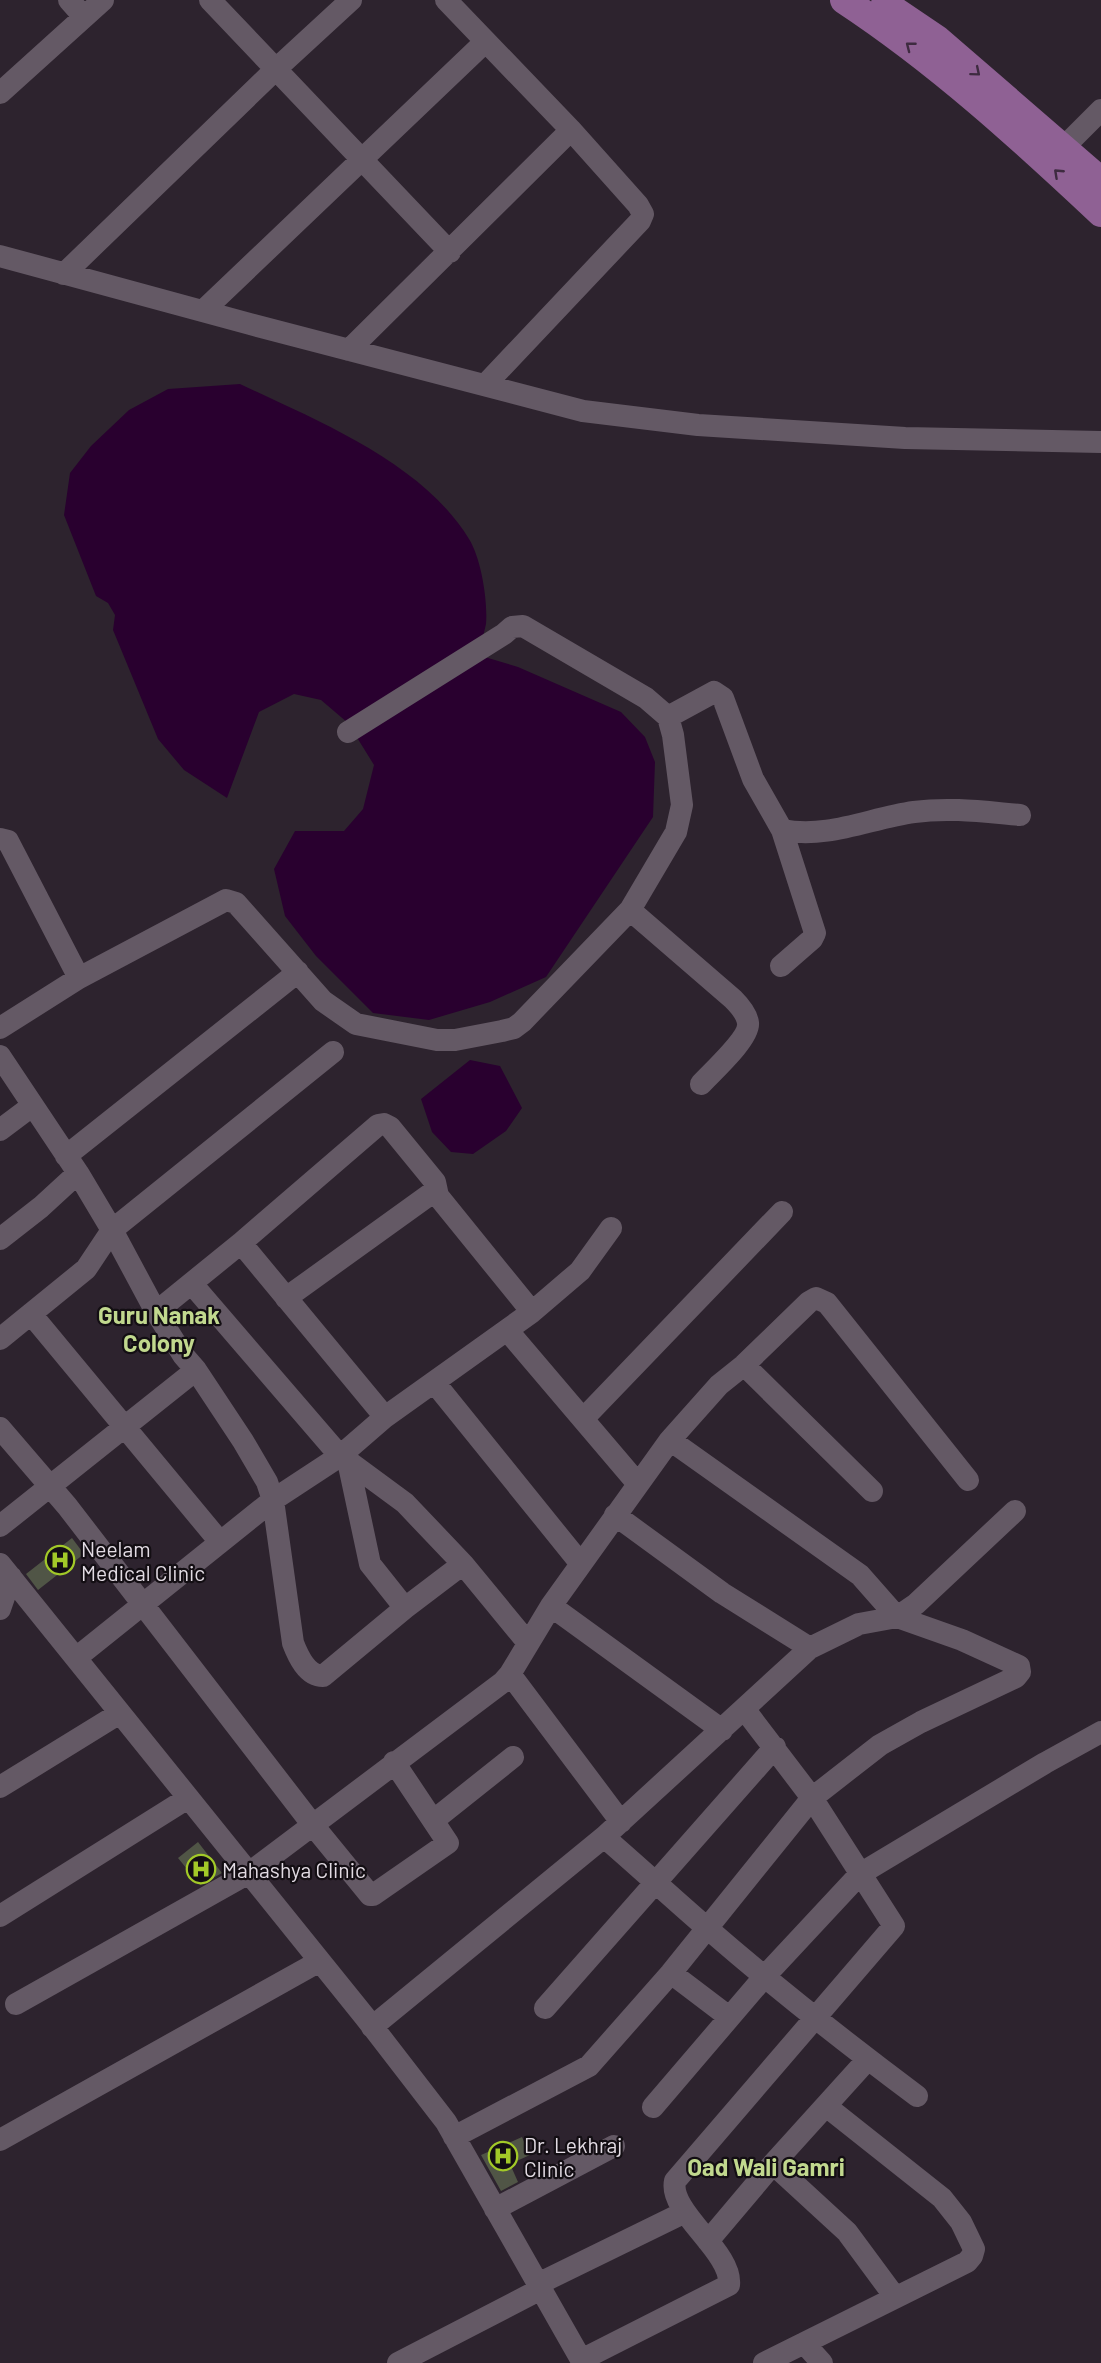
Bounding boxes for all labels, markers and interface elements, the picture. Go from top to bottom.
one-way arrow [906,43,917,54]
one-way arrow [969,65,980,76]
one-way arrow [1055,169,1065,180]
district label: Guru Nanak Colony [98,1300,220,1357]
place label: Neelam Medical Clinic [81,1536,205,1585]
hospital icon: Neelam Medical Clinic [44,1544,76,1576]
hospital icon: Mahashya Clinic [185,1853,217,1885]
place label: Mahashya Clinic [222,1857,366,1882]
place label: Dr. Lekhraj Clinic [524,2132,622,2181]
hospital icon: Dr. Lekhraj Clinic [487,2140,519,2172]
district label: Oad Wali Gamri [687,2152,845,2181]

